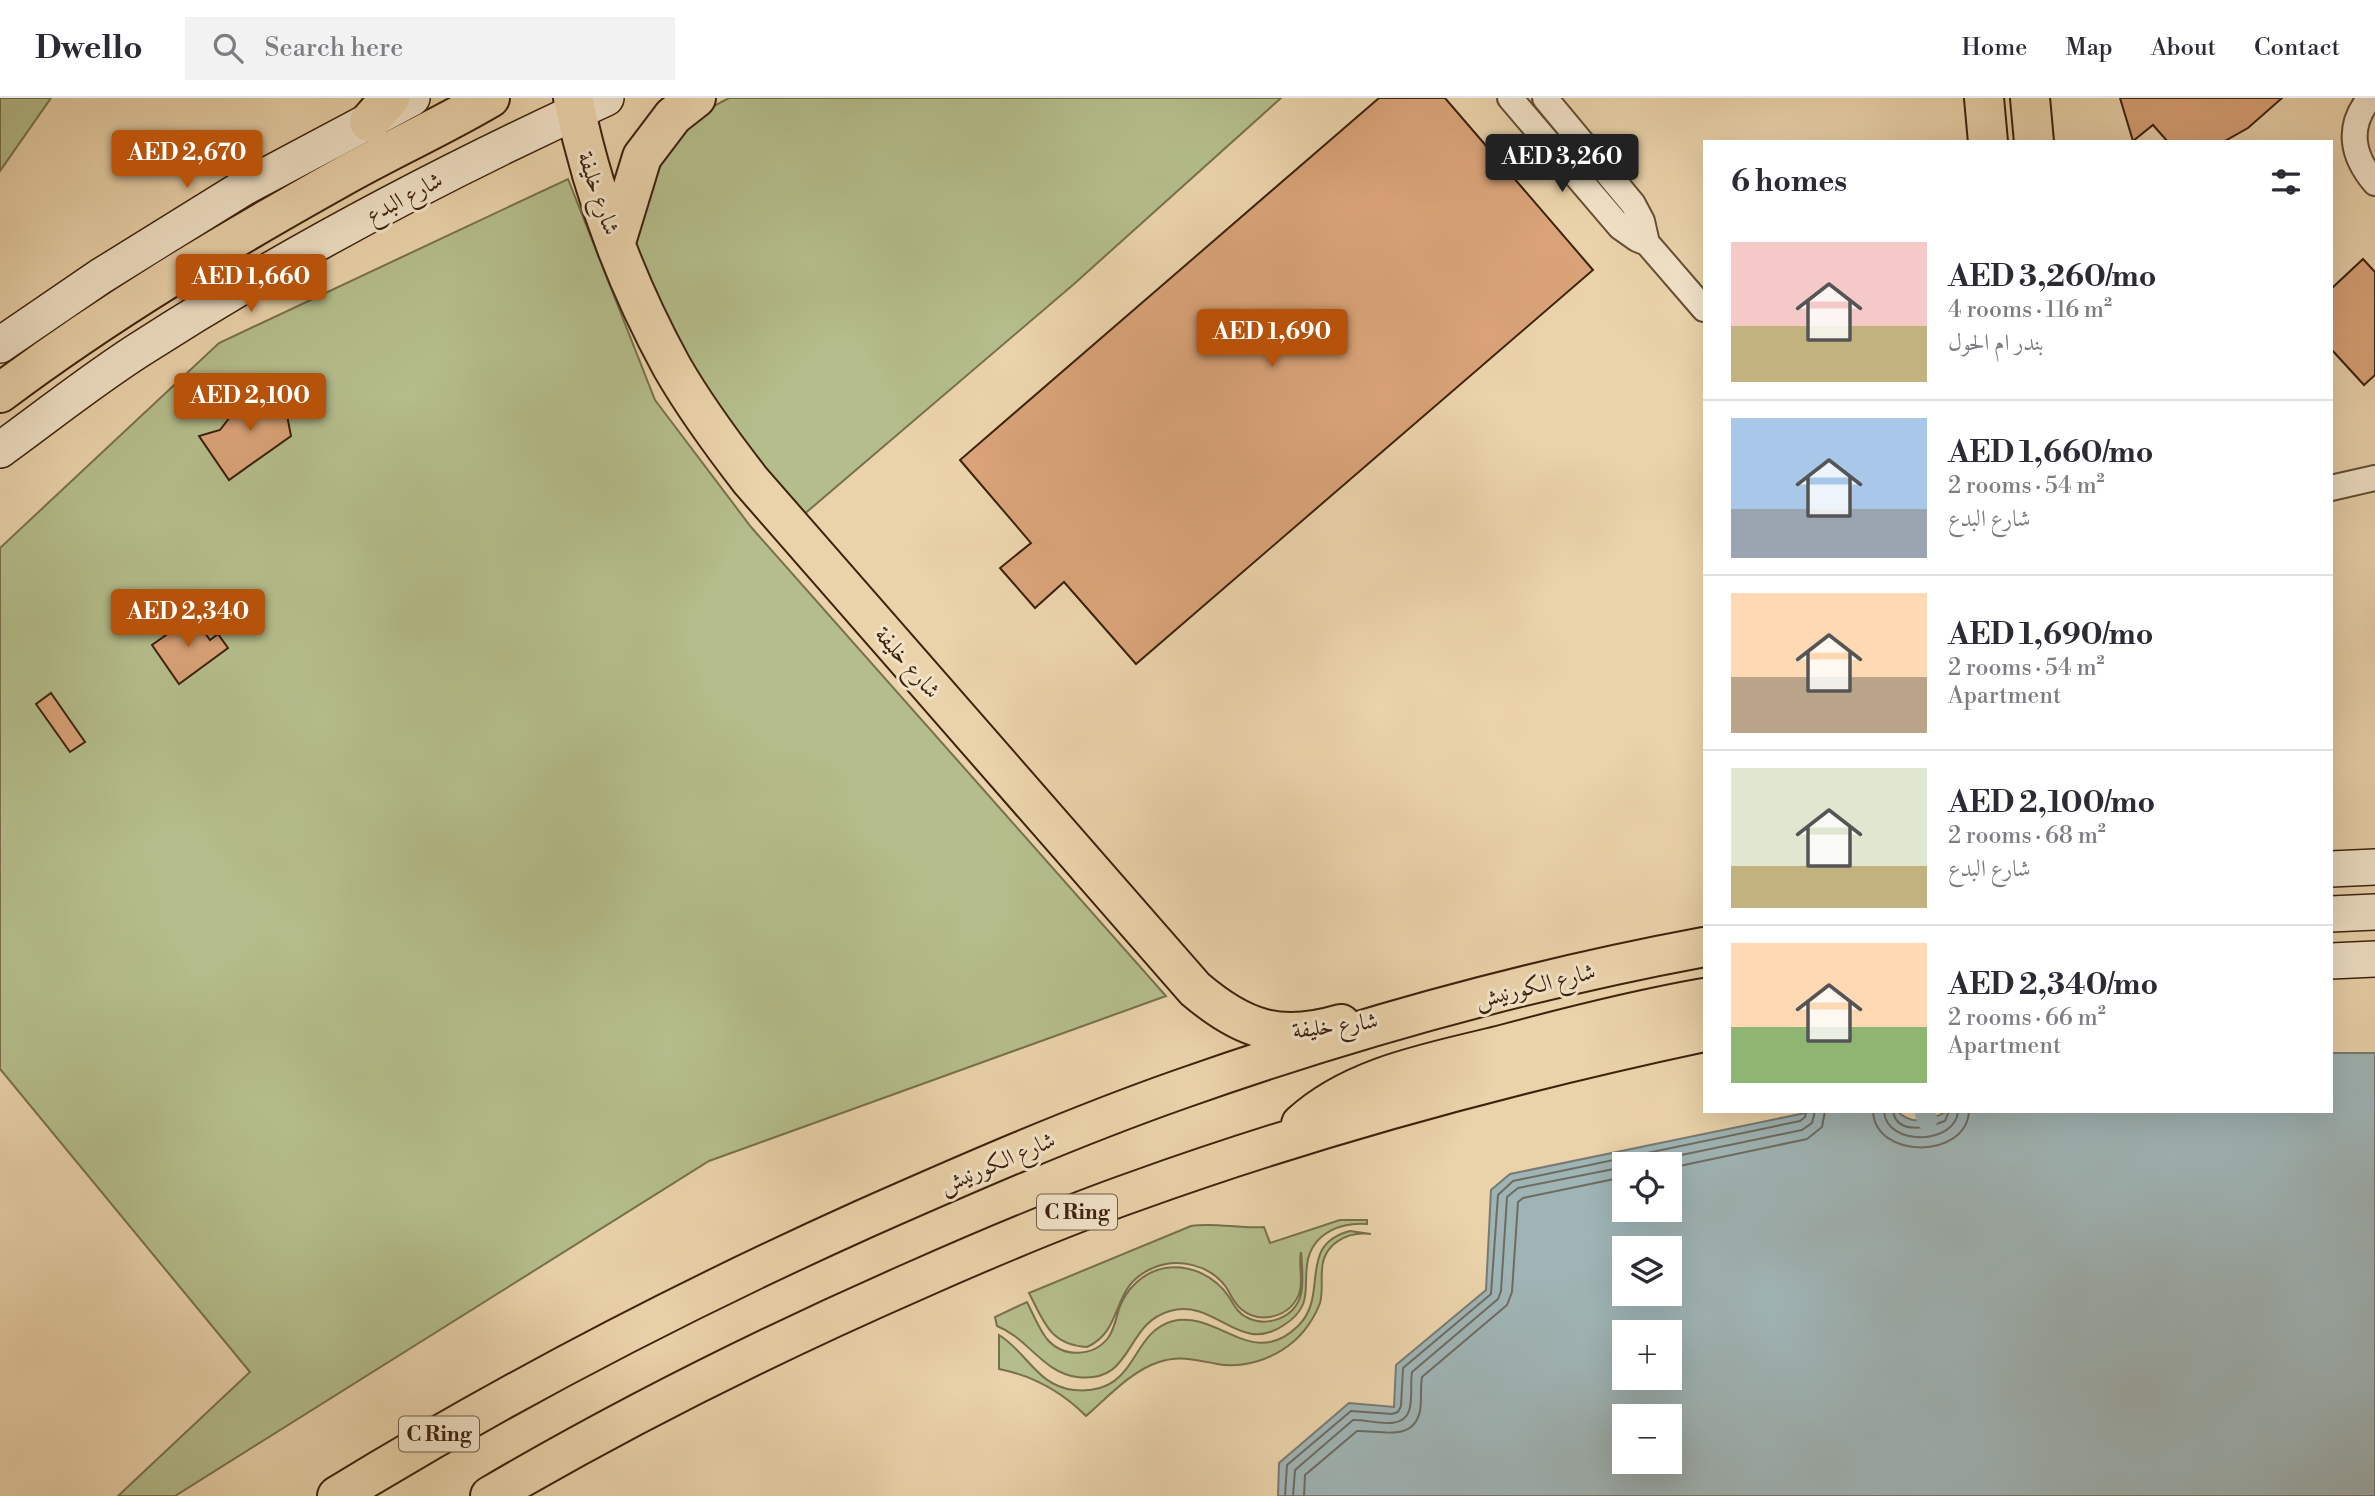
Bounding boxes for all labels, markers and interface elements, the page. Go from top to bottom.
search box [185,17,675,80]
text: Dwello [35,28,143,69]
icon: search [209,29,247,67]
text: Search here [265,32,403,64]
text: Home [1962,33,2027,63]
text: Map [2065,33,2113,63]
text: About [2151,33,2216,63]
text: Contact [2254,33,2340,63]
pin: AED 2,670 [107,130,267,190]
pin: AED 3,260 [1482,134,1642,194]
text: AED 2,670 [128,139,246,167]
text: AED 3,260 [1501,143,1623,171]
street label: شارع خليفة [566,148,625,240]
text: 6 homes [1731,163,1847,201]
icon: filters [2267,163,2305,201]
street label: شارع البدع [361,166,450,234]
pin: AED 1,660 [171,254,331,314]
text: AED 3,260/mo [1948,258,2157,296]
text: AED 1,660 [192,263,310,291]
icon: home [1787,270,1871,354]
text: 4 rooms · 116 m² [1948,296,2112,324]
pin: AED 1,690 [1192,310,1352,369]
text: AED 1,690 [1213,318,1331,346]
text: بندر ام الحول [1948,329,2044,357]
pin: AED 2,100 [170,374,330,433]
text: AED 2,100 [190,382,310,410]
text: AED 1,660/mo [1948,434,2153,472]
icon: home [1787,446,1871,530]
text: 2 rooms · 54 m² [1948,472,2105,500]
text: شارع البدع [1948,505,2031,533]
pin: AED 2,340 [108,589,268,649]
text: AED 2,340 [127,598,249,626]
text: AED 1,690/mo [1948,616,2153,654]
street label: شارع خليفة [865,621,946,708]
icon: home [1787,621,1871,705]
text: 2 rooms · 54 m² [1948,654,2105,682]
text: Apartment [1948,682,2061,710]
text: AED 2,100/mo [1948,784,2155,822]
icon: home [1787,796,1871,880]
text: 2 rooms · 68 m² [1948,822,2106,850]
text: شارع البدع [1948,855,2031,883]
street label: شارع الكورنيش [1472,958,1599,1019]
text: AED 2,340/mo [1948,966,2158,1004]
icon: home [1787,971,1871,1055]
text: 2 rooms · 66 m² [1948,1004,2106,1032]
street label: شارع خليفة [1291,1007,1380,1050]
text: Apartment [1948,1032,2061,1060]
street label: شارع الكورنيش [935,1126,1061,1204]
map controls [1612,1152,1682,1474]
button: locate [1612,1152,1682,1222]
road number: C Ring [1037,1194,1117,1230]
button: layers [1612,1236,1682,1306]
button: + [1612,1320,1682,1390]
button: − [1612,1404,1682,1474]
road number: C Ring [399,1416,479,1452]

